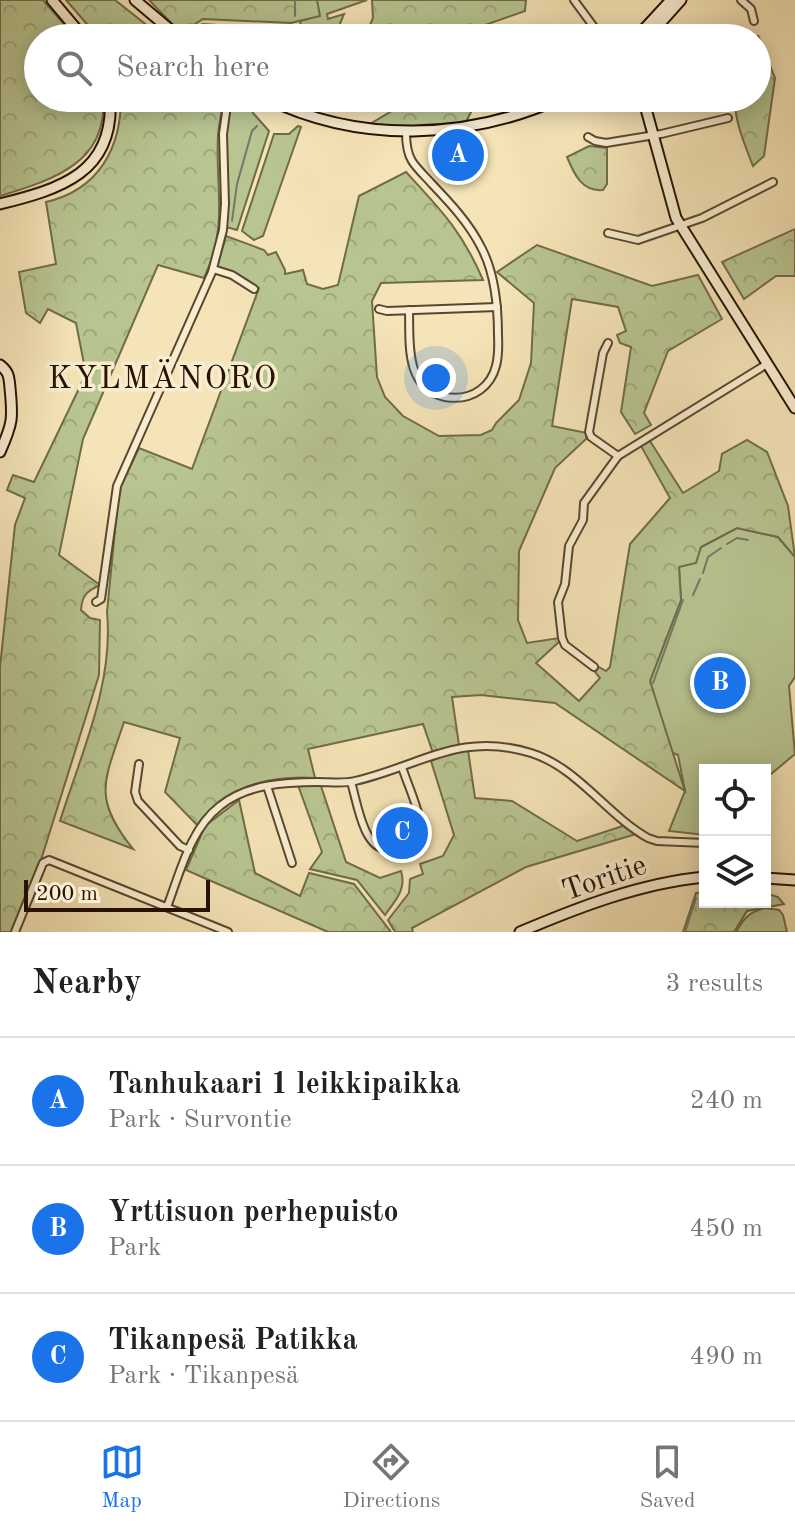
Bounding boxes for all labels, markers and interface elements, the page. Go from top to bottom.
search box [24,24,771,112]
icon: search [52,46,96,90]
text: Search here [116,53,270,83]
pin: A [432,125,484,185]
your location [416,358,456,398]
district label: KYLMÄNORO [48,359,278,396]
pin: B [694,653,746,713]
map controls [699,764,771,908]
button: locate [699,764,771,836]
pin: C [376,803,428,863]
button: layers [699,836,771,908]
street label: Toritie [559,851,651,907]
scale bar [24,876,210,912]
text: 200 m [36,883,98,905]
text: Nearby [32,967,142,1001]
text: 3 results [665,971,763,997]
text: Tanhukaari 1 leikkipaikka [108,1070,461,1100]
text: A [48,1088,68,1114]
text: 240 m [690,1088,763,1114]
text: Park · Survontie [108,1107,292,1133]
text: Yrttisuon perhepuisto [108,1198,399,1228]
text: B [49,1216,67,1242]
text: 450 m [690,1216,763,1242]
text: Park [108,1235,162,1261]
text: Tikanpesä Patikka [108,1326,358,1356]
text: C [49,1344,67,1370]
text: 490 m [690,1344,763,1370]
text: Park · Tikanpesä [108,1363,299,1389]
tab: Map [100,1440,144,1515]
tab: Directions [343,1440,440,1515]
tab: Saved [639,1440,695,1515]

